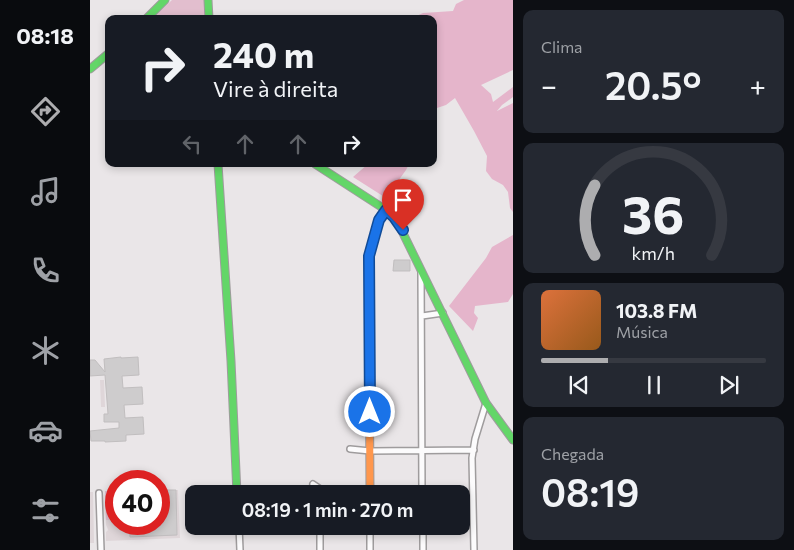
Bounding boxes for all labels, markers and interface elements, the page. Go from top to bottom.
text: 08:18 [16,22,74,49]
text: 240 m [213,32,314,75]
icon: right [130,35,195,100]
text: Clima [541,37,582,56]
text: 20.5° [605,61,701,108]
text: − [541,68,557,102]
text: + [750,68,766,102]
text: Vire à direita [213,75,338,102]
icon: directions [28,94,63,129]
icon: left [178,130,206,158]
icon: ahead [231,130,259,158]
icon: ahead [284,130,312,158]
icon: right [337,130,365,158]
icon: music [28,174,63,209]
pin [382,179,424,230]
text: 36 [622,181,685,245]
icon: arrive [389,186,417,214]
text: km/h [632,242,675,264]
icon: phone [28,253,63,288]
text: 103.8 FM [616,299,697,322]
text: Música [616,322,668,341]
icon: climate [28,333,63,368]
icon: previous [565,371,593,399]
icon: pause [640,371,668,399]
icon: next [715,371,743,399]
position arrow [343,385,395,437]
icon: car [28,413,63,448]
text: Chegada [541,444,604,463]
text: 08:19 [541,468,639,515]
speed limit sign: 40 [105,470,170,535]
icon: filters [28,493,63,528]
text: 08:19 · 1 min · 270 m [242,498,413,521]

